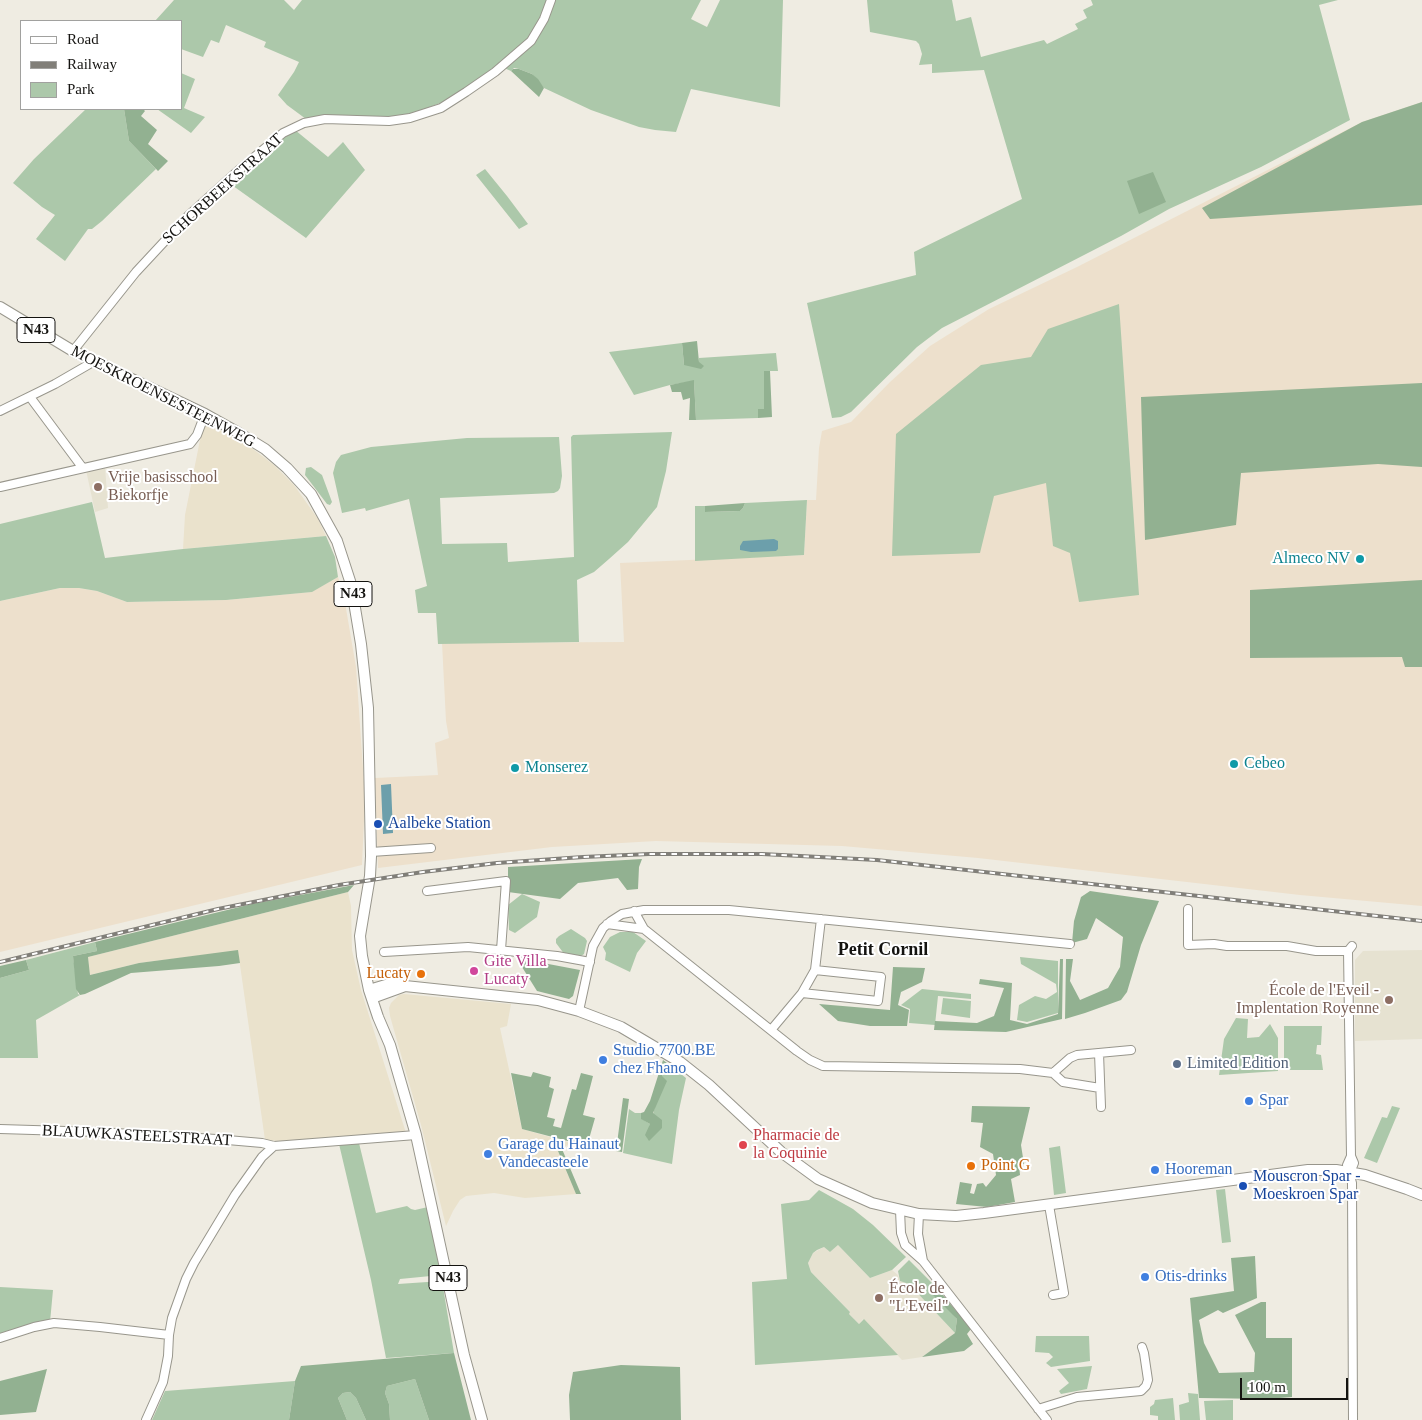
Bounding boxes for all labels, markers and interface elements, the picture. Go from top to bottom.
legend [20,20,182,110]
text: Road [67,31,99,47]
text: Railway [67,56,117,72]
text: Park [67,81,95,97]
street label: SCHORBEEKSTRAAT [159,130,287,248]
road number: N43 [17,318,55,342]
street label: MOESKROENSESTEENWEG [68,342,258,452]
place label: Vrije basisschool Biekorfje [108,468,218,506]
marker: Vrije basisschool Biekorfje [92,481,104,493]
place label: Almeco NV [1272,549,1350,569]
marker: Almeco NV [1354,553,1366,565]
road number: N43 [334,582,372,606]
place label: Cebeo [1244,754,1285,774]
place label: Monserez [525,758,588,778]
marker: Cebeo [1228,758,1240,770]
marker: Monserez [509,762,521,774]
place label: Aalbeke Station [388,814,491,834]
marker: Aalbeke Station [372,818,384,830]
district label: Petit Cornil [838,939,928,961]
place label: Gite Villa Lucaty [484,952,547,990]
place label: Lucaty [367,964,411,984]
marker: Gite Villa Lucaty [468,965,480,977]
marker: Lucaty [415,968,427,980]
place label: École de l'Eveil - Implentation Royenne [1236,981,1379,1019]
marker: École de l'Eveil - Implentation Royenne [1383,994,1395,1006]
place label: Studio 7700.BE chez Fhano [613,1041,715,1079]
marker: Studio 7700.BE chez Fhano [597,1054,609,1066]
place label: Limited Edition [1187,1054,1289,1074]
marker: Limited Edition [1171,1058,1183,1070]
place label: Spar [1259,1091,1288,1111]
marker: Spar [1243,1095,1255,1107]
street label: BLAUWKASTEELSTRAAT [42,1121,232,1151]
place label: Pharmacie de la Coquinie [753,1126,840,1164]
place label: Garage du Hainaut Vandecasteele [498,1135,619,1173]
marker: Pharmacie de la Coquinie [737,1139,749,1151]
marker: Garage du Hainaut Vandecasteele [482,1148,494,1160]
place label: Point G [981,1156,1030,1176]
marker: Point G [965,1160,977,1172]
place label: Hooreman [1165,1160,1233,1180]
marker: Hooreman [1149,1164,1161,1176]
place label: Mouscron Spar - Moeskroen Spar [1253,1167,1361,1205]
marker: Mouscron Spar - Moeskroen Spar [1237,1180,1249,1192]
road number: N43 [429,1266,467,1290]
place label: Otis-drinks [1155,1267,1227,1287]
marker: Otis-drinks [1139,1271,1151,1283]
place label: École de "L'Eveil" [889,1279,948,1317]
marker: École de "L'Eveil" [873,1292,885,1304]
scale bar [1242,1368,1350,1400]
text: 100 m [1248,1379,1286,1395]

